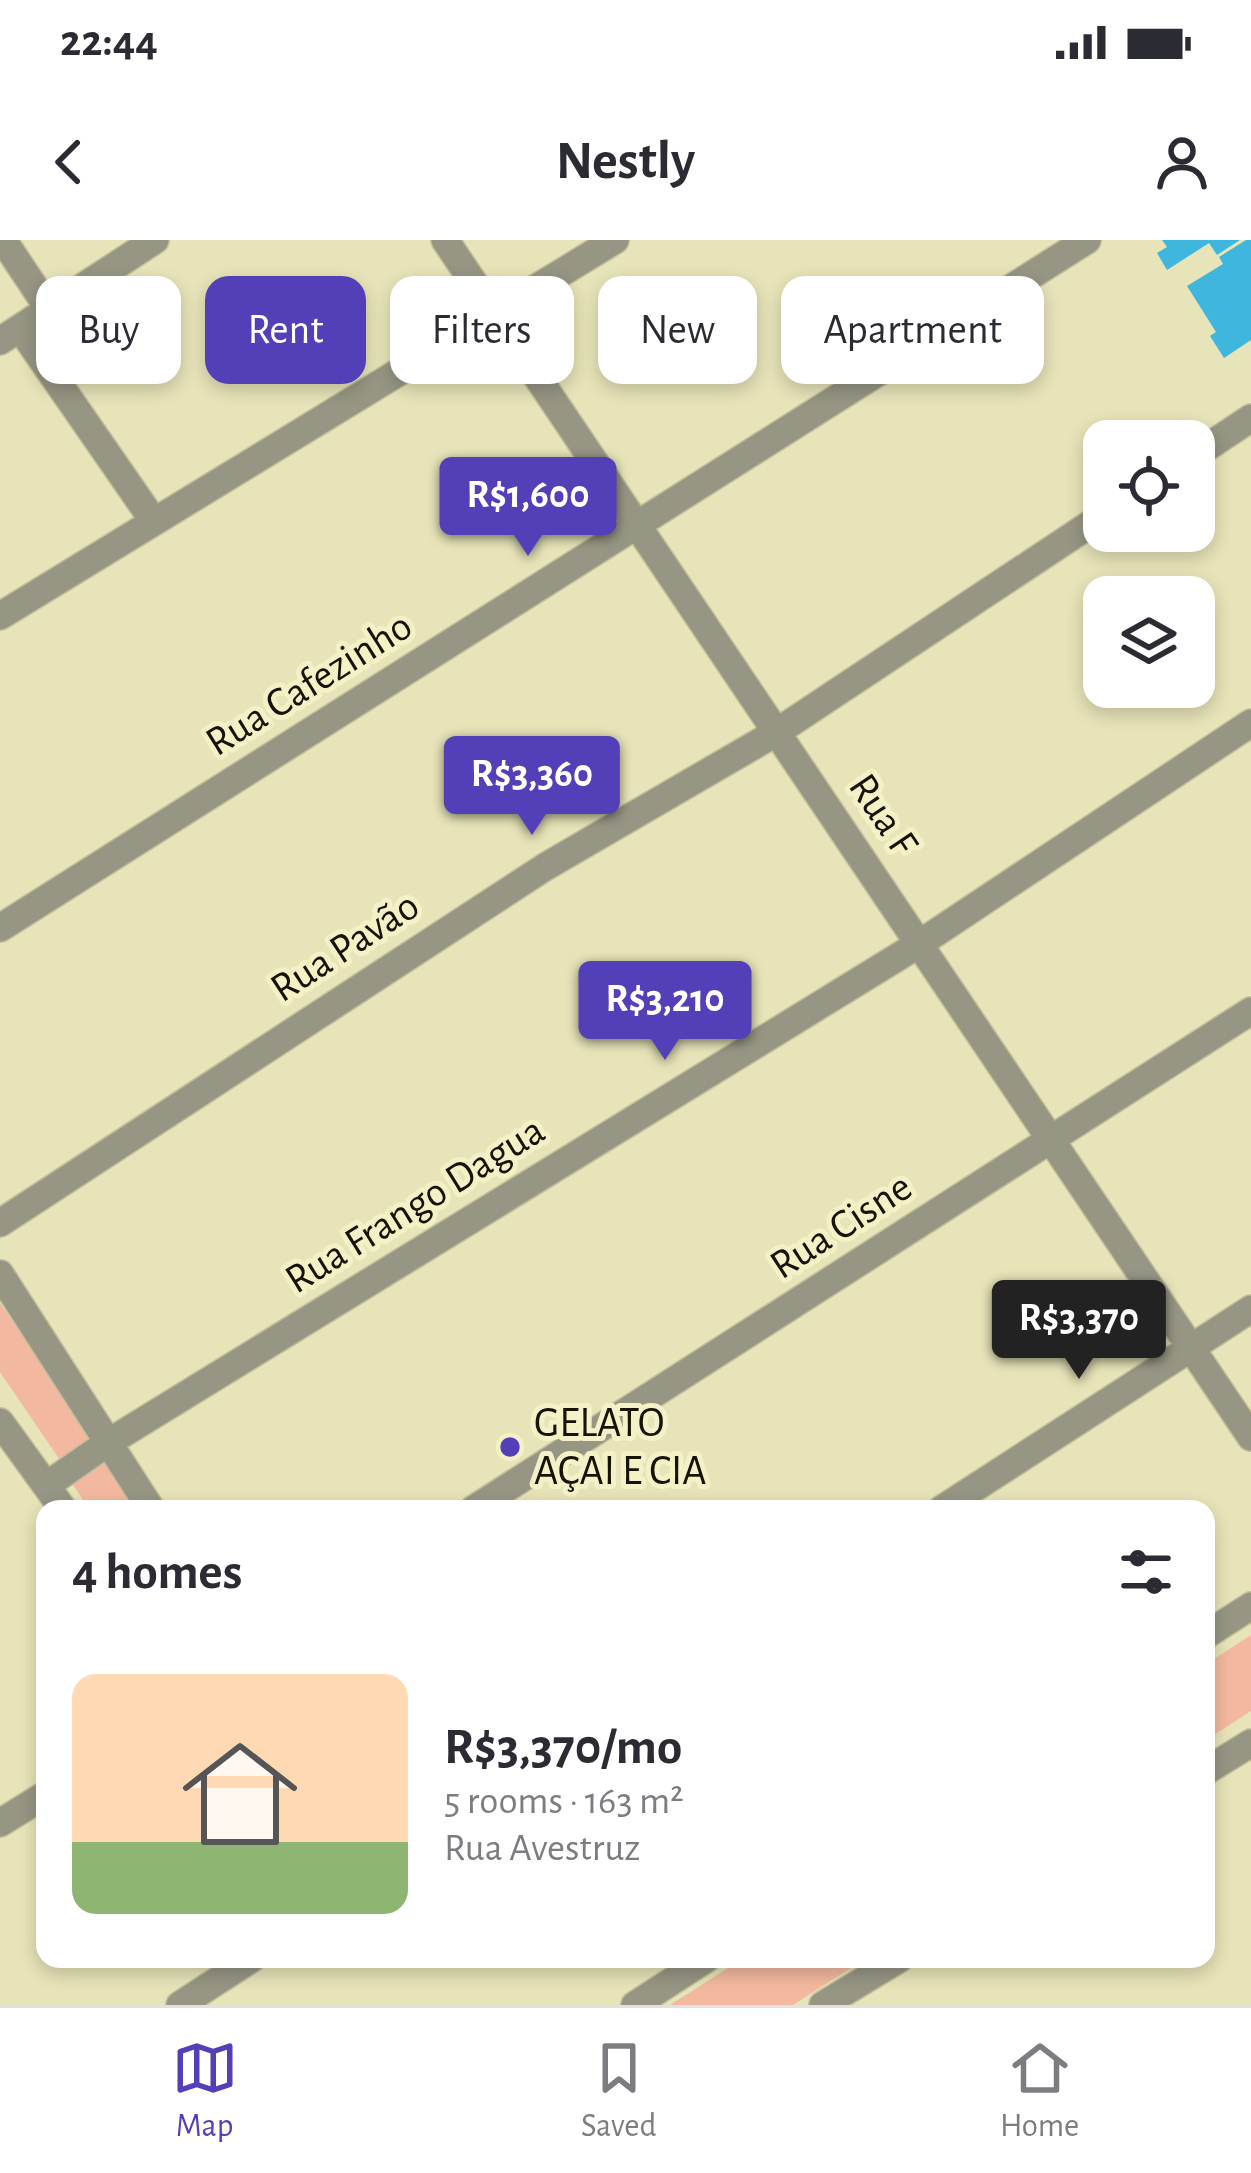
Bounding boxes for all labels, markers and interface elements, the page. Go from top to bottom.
text: 22:44 [60,19,158,64]
icon: back [36,129,102,195]
icon: person [1149,129,1215,195]
text: Nestly [556,135,695,189]
chip: Buy [36,276,181,384]
chip: Rent [205,276,366,384]
chip: Filters [390,276,574,384]
chip: New [598,276,757,384]
chip: Apartment [781,276,1044,384]
map controls [1083,420,1215,708]
button: locate [1083,420,1215,552]
pin: R$1,600 [417,457,639,559]
text: R$1,600 [466,476,590,515]
button: layers [1083,576,1215,708]
street label: Rua Cafezinho [199,604,419,764]
pin: R$3,360 [421,736,643,838]
text: R$3,360 [471,755,593,794]
street label: Rua F [841,767,926,864]
street label: Rua Pavão [264,884,426,1010]
pin: R$3,210 [554,961,776,1063]
text: R$3,210 [605,980,725,1019]
street label: Rua Frango Dagua [278,1109,552,1301]
street label: Rua Cisne [763,1165,919,1287]
pin: R$3,370 [968,1280,1190,1382]
text: R$3,370 [1019,1299,1139,1338]
place label: GELATO AÇAI E CIA [534,1402,707,1492]
marker: GELATO AÇAI E CIA [497,1434,523,1460]
icon: filters [1113,1539,1179,1605]
text: 4 homes [72,1547,242,1598]
icon: home [168,1722,312,1866]
text: R$3,370/mo [444,1722,682,1773]
text: 5 rooms · 163 m² [444,1782,684,1821]
text: Rua Avestruz [444,1829,640,1868]
tab: Map [172,2035,238,2147]
tab: Saved [581,2035,657,2147]
tab: Home [1000,2035,1079,2147]

